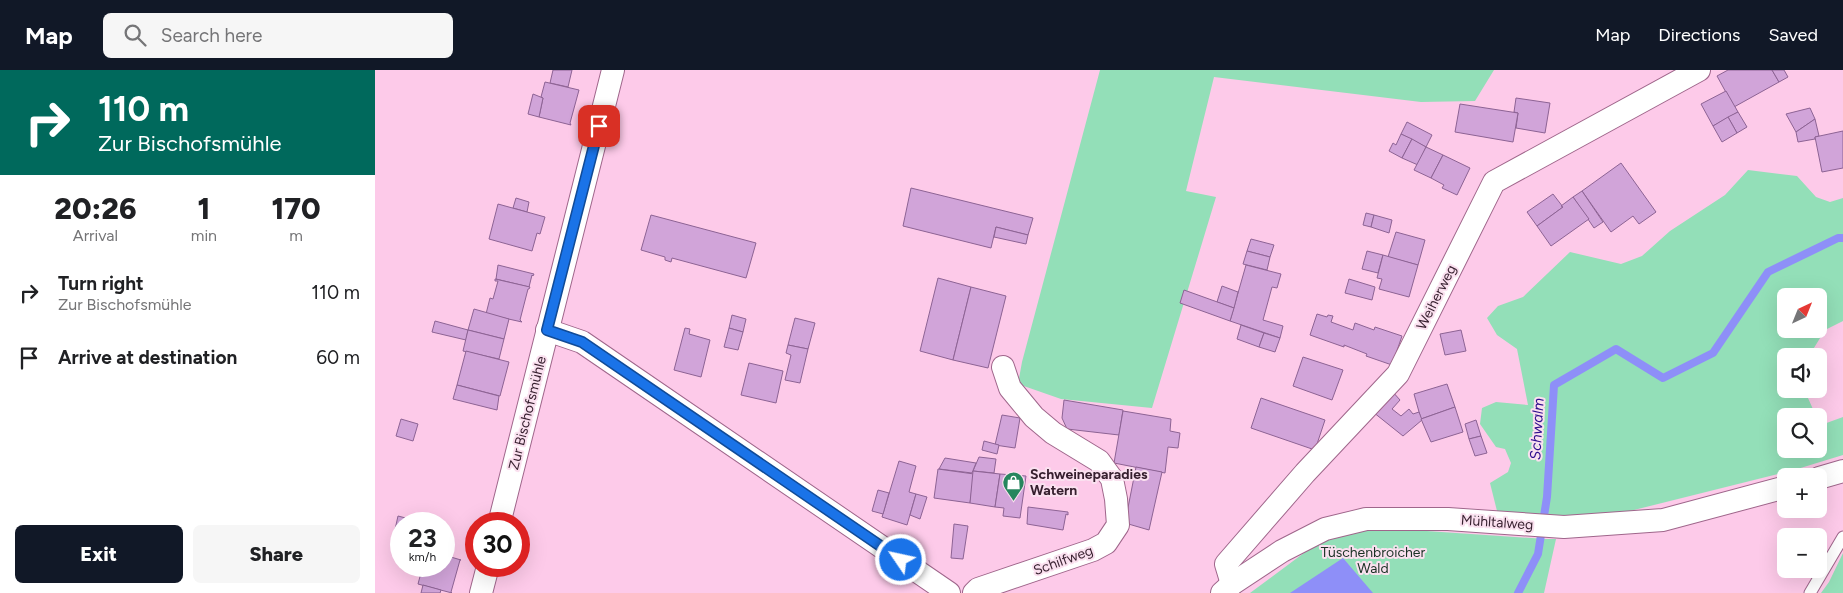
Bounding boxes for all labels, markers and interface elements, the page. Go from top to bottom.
search box [103,13,453,58]
text: Map [25,21,73,50]
icon: search [121,21,149,49]
text: Search here [161,24,262,47]
text: Map [1595,24,1630,46]
text: Directions [1658,24,1740,46]
text: Saved [1768,24,1818,46]
text: 110 m [98,88,189,130]
icon: right [15,90,80,155]
pin [578,105,620,147]
icon: arrive [585,112,613,140]
text: Zur Bischofsmühle [98,130,281,157]
text: 20:26 [54,190,136,227]
text: 1 [198,190,210,227]
text: 170 [271,190,321,227]
text: Arrival [73,226,118,245]
text: min [191,226,217,245]
text: m [289,226,303,245]
street label: Weiherweg [1413,262,1460,333]
text: Turn right [58,272,144,295]
icon: right [15,279,43,307]
text: 110 m [311,281,360,304]
north arrow [1777,288,1827,338]
map controls [1777,288,1827,578]
text: Zur Bischofsmühle [58,295,191,314]
icon: arrive [15,344,43,372]
text: Arrive at destination [58,346,237,369]
text: 60 m [316,346,360,369]
button: sound [1777,348,1827,398]
street label: Zur Bischofsmühle [505,354,550,472]
water label: Schwalm [1526,397,1548,460]
button: search [1777,408,1827,458]
place label: Schweineparadies Watern [1030,466,1148,499]
button: + [1777,468,1827,518]
shop icon: Schweineparadies Watern [1002,470,1026,501]
street label: Mühltalweg [1460,511,1534,534]
speed limit sign: 30 [465,512,530,577]
text: 23 [408,523,437,553]
button: Exit [15,525,183,583]
button: Share [193,525,360,583]
button: − [1777,528,1827,578]
position arrow [874,533,926,585]
street label: Schilfweg [1031,542,1095,579]
park label: Tüschenbroicher Wald [1321,544,1425,577]
text: km/h [409,550,436,564]

